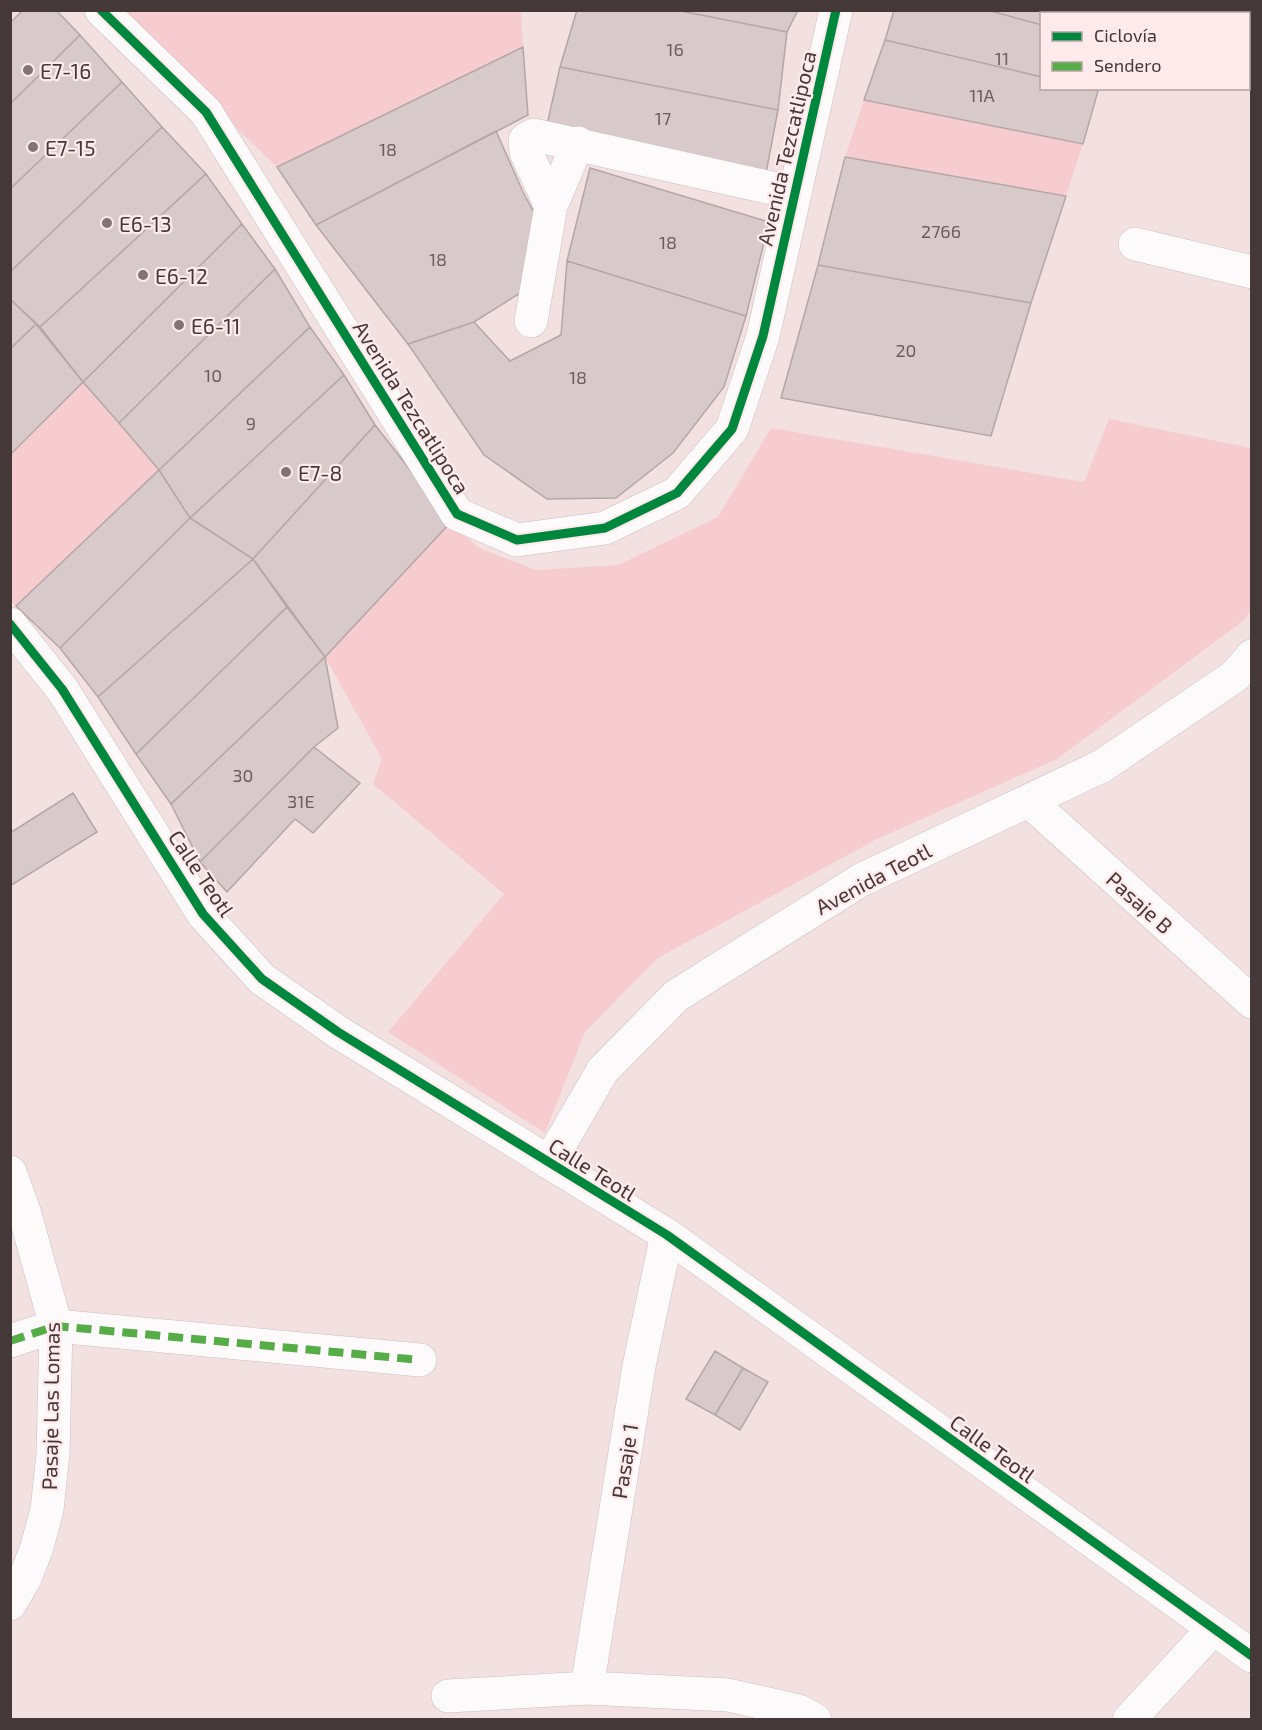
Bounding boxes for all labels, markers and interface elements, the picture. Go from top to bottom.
legend [1040,12,1250,90]
text: Ciclovía [1094,24,1157,46]
house number: 16 [666,38,684,60]
house number: 11 [995,47,1009,69]
street label: Avenida Tezcatlipoca [751,48,821,248]
text: Sendero [1094,54,1161,76]
place label: E7-16 [40,58,91,83]
marker: E7-16 [21,63,35,77]
house number: 11A [969,84,996,106]
house number: 17 [655,107,671,129]
place label: E7-15 [45,135,95,160]
house number: 18 [379,138,397,160]
marker: E7-15 [26,140,40,154]
place label: E6-13 [119,211,172,236]
marker: E6-13 [100,216,114,230]
house number: 2766 [921,220,961,242]
house number: 18 [659,231,677,253]
house number: 18 [429,248,447,270]
place label: E6-12 [155,263,208,288]
marker: E6-12 [136,268,150,282]
place label: E6-11 [191,313,240,338]
street label: Avenida Tezcatlipoca [349,316,475,498]
marker: E6-11 [172,318,186,332]
house number: 20 [896,339,916,361]
house number: 10 [204,364,222,386]
house number: 18 [569,366,587,388]
house number: 9 [246,412,256,434]
place label: E7-8 [298,460,342,485]
marker: E7-8 [279,465,293,479]
house number: 30 [233,764,253,786]
house number: 31E [287,790,315,812]
street label: Calle Teotl [164,825,240,922]
street label: Avenida Teotl [811,837,936,919]
street label: Pasaje B [1101,866,1178,939]
street label: Calle Teotl [545,1132,642,1206]
street label: Pasaje Las Lomas [36,1322,65,1490]
street label: Calle Teotl [946,1409,1041,1488]
street label: Pasaje 1 [606,1422,643,1500]

